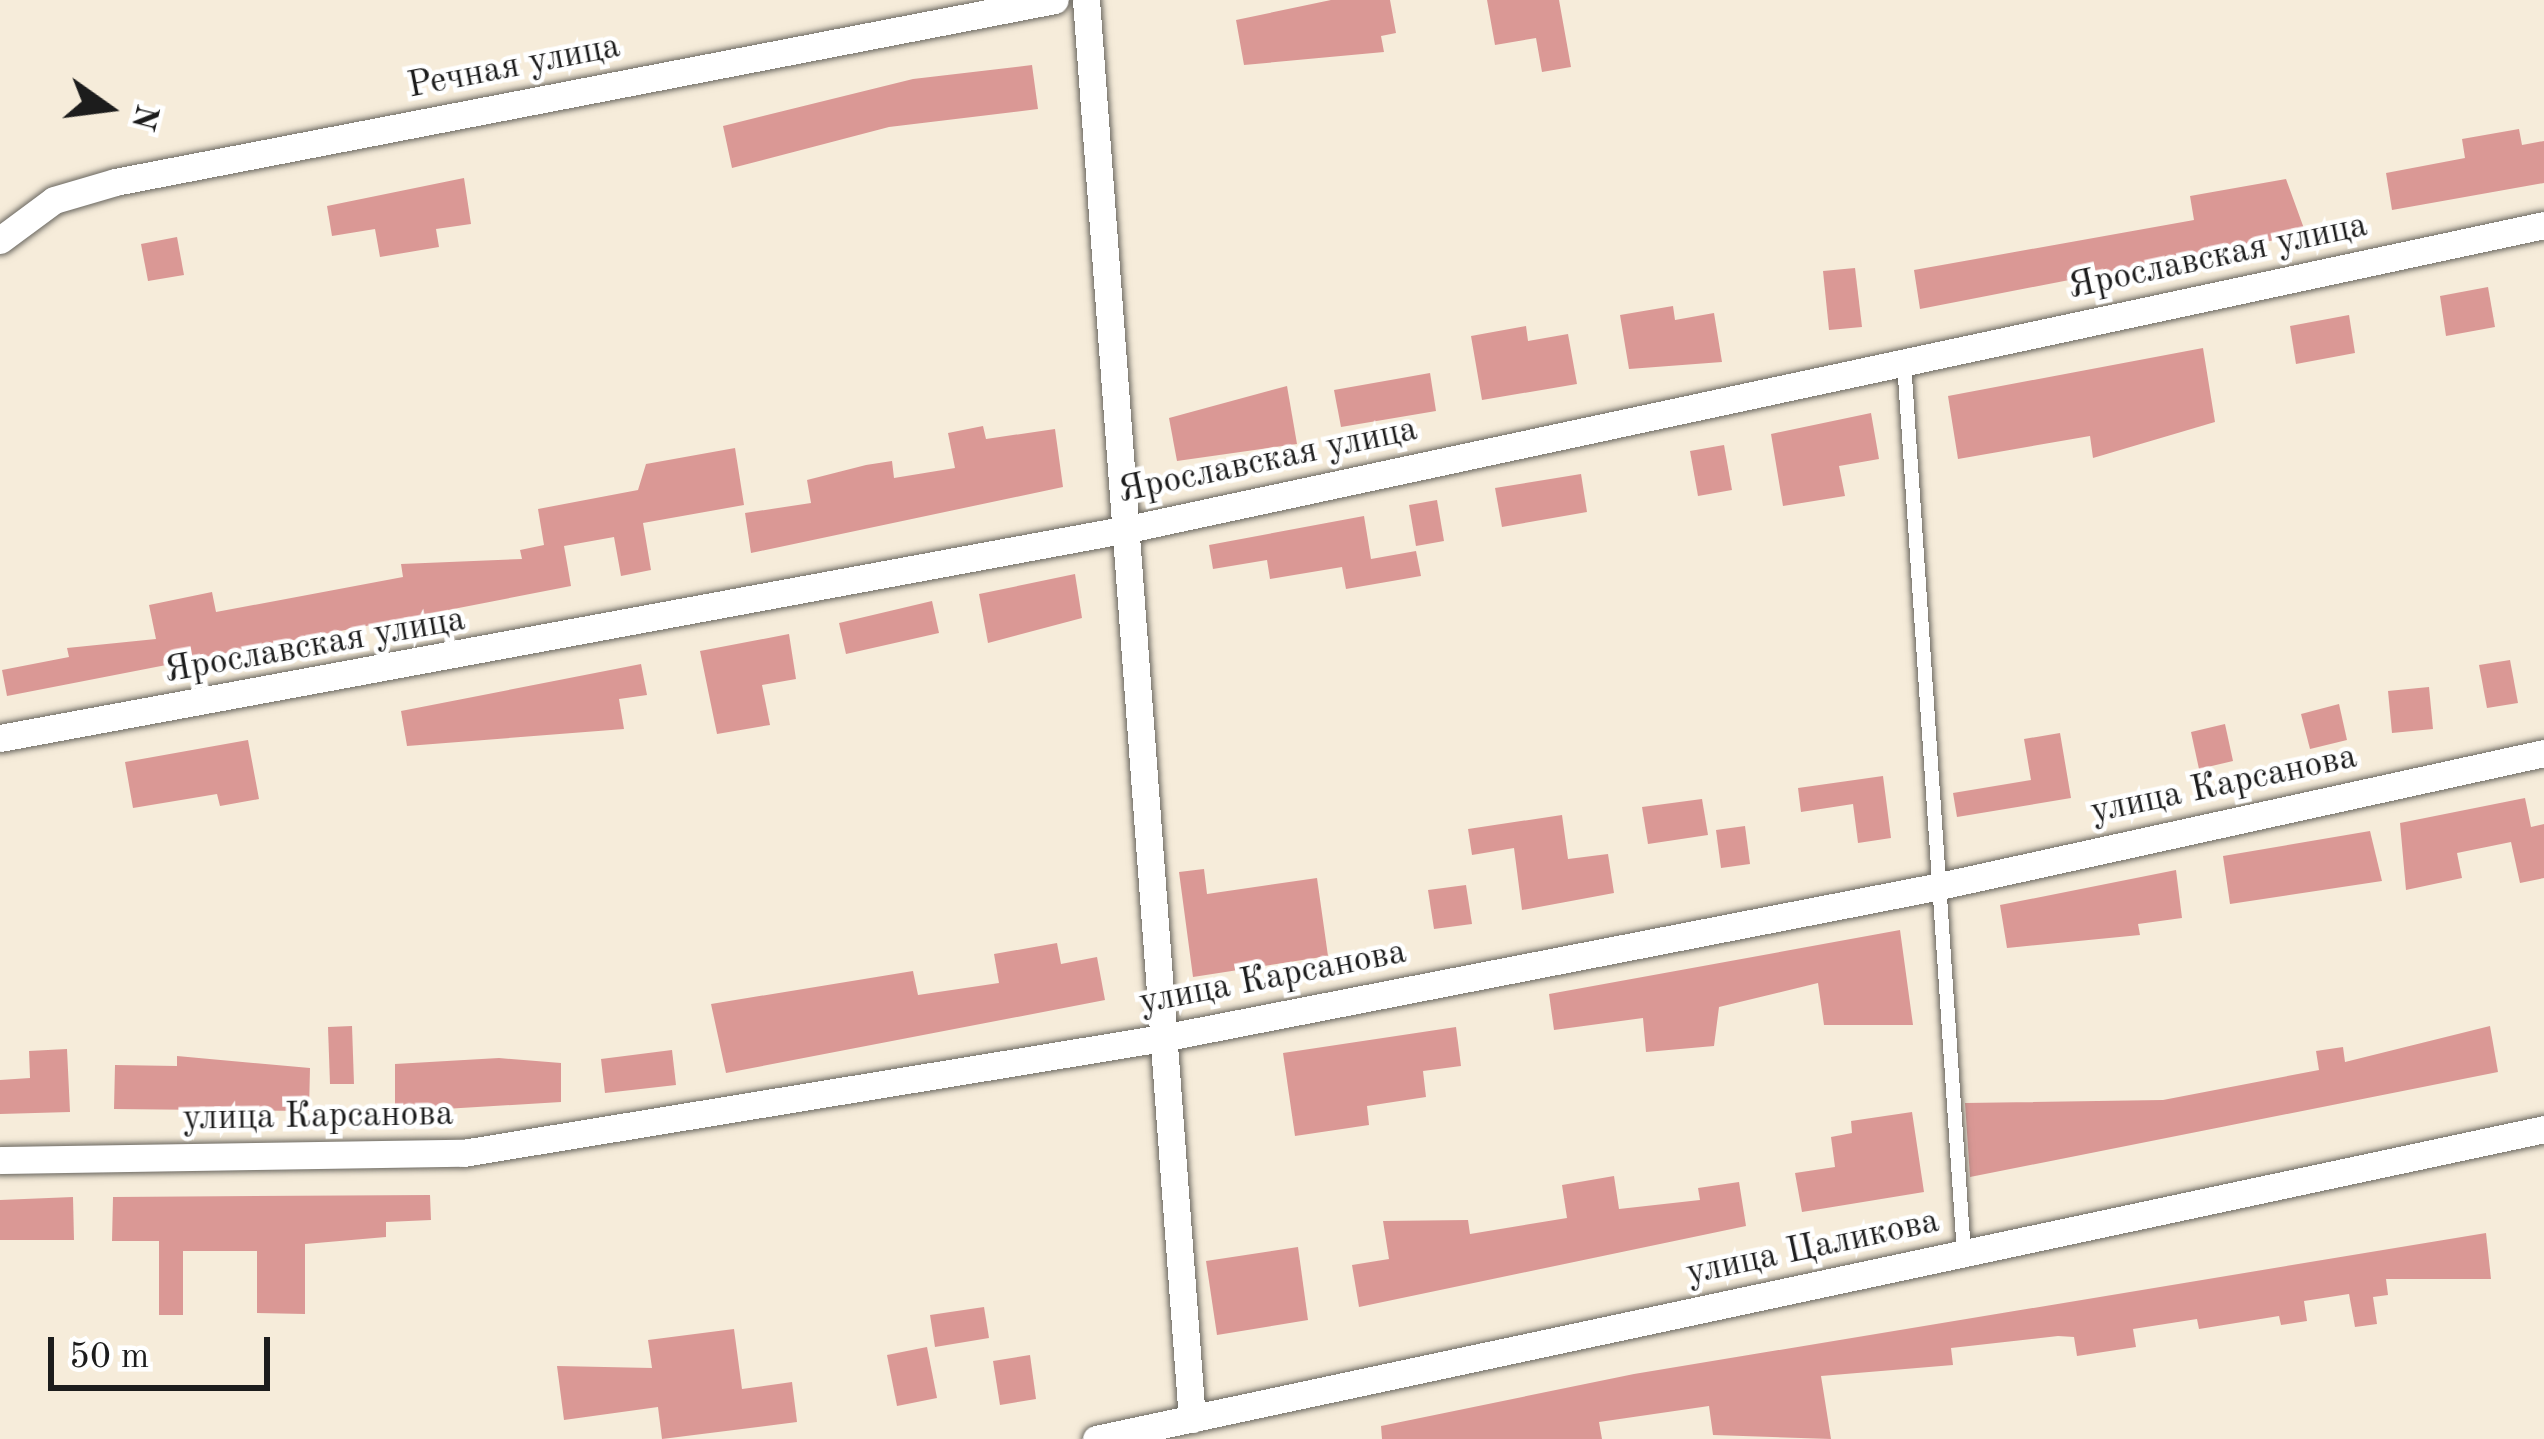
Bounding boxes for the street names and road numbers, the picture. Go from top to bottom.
street label: Речная улица [404,26,624,110]
street label: Ярославская улица [2064,205,2372,311]
street label: Ярославская улица [1114,409,1422,515]
street label: Ярославская улица [161,599,469,695]
street label: улица Карсанова [2087,737,2361,835]
street label: улица Карсанова [1136,932,1410,1026]
street label: улица Карсанова [182,1094,454,1142]
street label: улица Цаликова [1683,1201,1943,1297]

